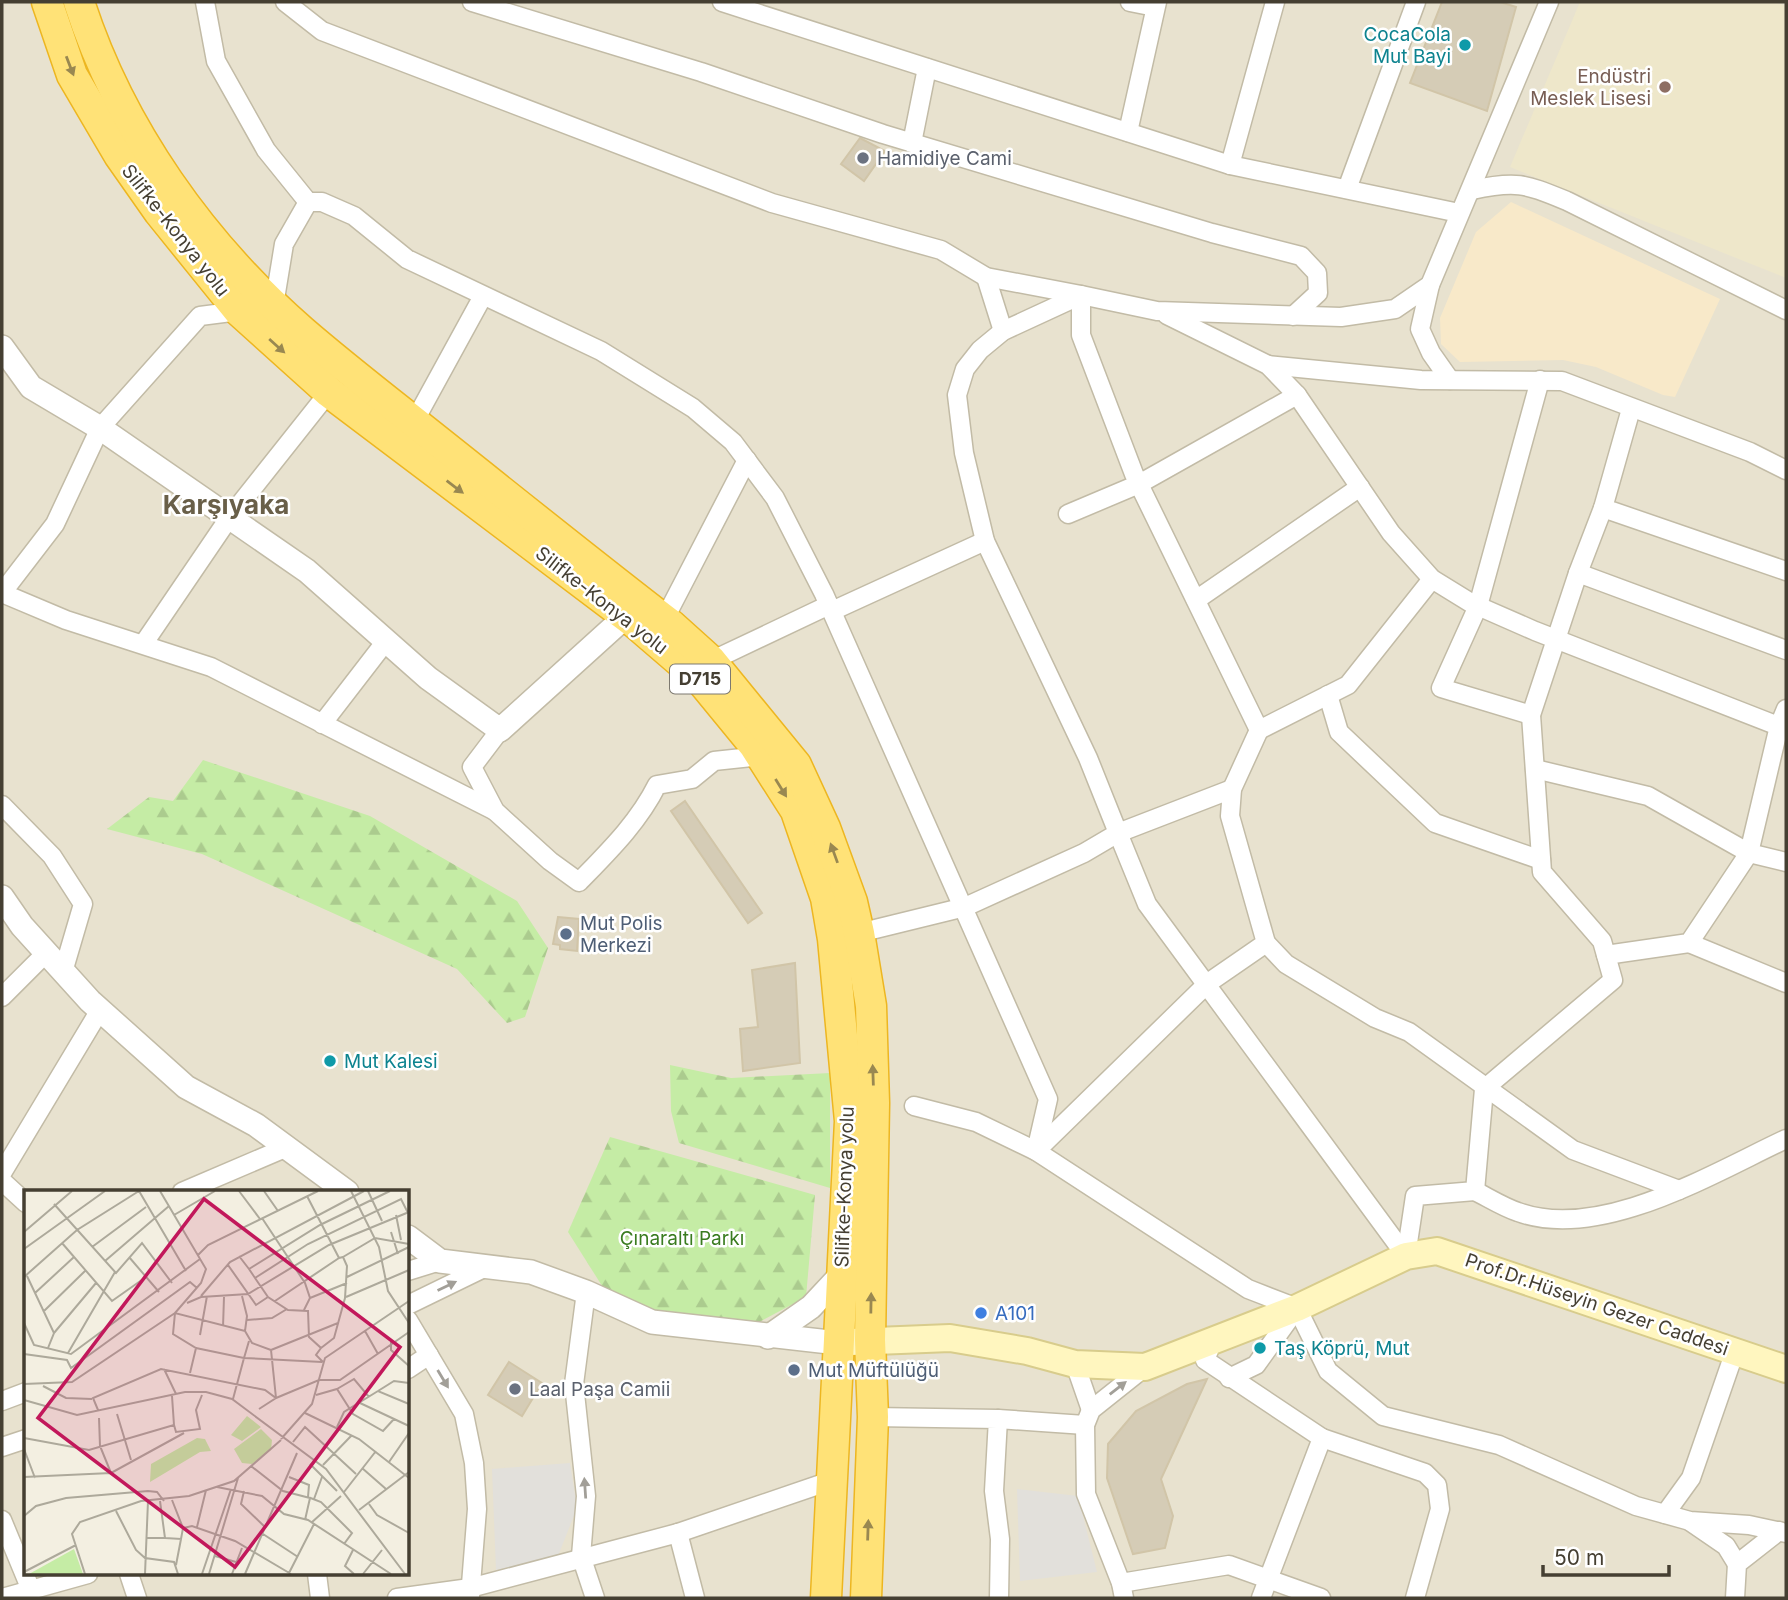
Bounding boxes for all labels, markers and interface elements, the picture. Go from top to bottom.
place label: CocaCola Mut Bayi [1363,23,1451,68]
marker: CocaCola Mut Bayi [1457,37,1473,53]
one-way arrow [64,56,75,77]
place label: Endüstri Meslek Lisesi [1530,65,1651,110]
marker: Endüstri Meslek Lisesi [1657,79,1673,95]
place label: Hamidiye Cami [877,147,1012,170]
marker: Hamidiye Cami [855,150,871,166]
street label: Silifke-Konya yolu [117,160,234,301]
one-way arrow [268,337,285,353]
one-way arrow [445,480,463,495]
district label: Karşıyaka [163,489,289,520]
street label: Silifke-Konya yolu [531,542,672,659]
road number: D715 [670,664,730,694]
one-way arrow [775,779,788,798]
one-way arrow [828,842,839,863]
place label: Mut Polis Merkezi [580,912,663,957]
marker: Mut Polis Merkezi [558,926,574,942]
place label: Mut Kalesi [344,1050,438,1073]
marker: Mut Kalesi [322,1053,338,1069]
one-way arrow [868,1064,879,1086]
street label: Silifke-Konya yolu [830,1106,859,1268]
inset map [24,1190,410,1576]
park label: Çınaraltı Parkı [620,1227,744,1250]
street label: Prof.Dr.Hüseyin Gezer Caddesi [1462,1248,1732,1360]
one-way arrow [437,1280,457,1291]
one-way arrow [865,1291,877,1313]
place label: A101 [995,1302,1035,1325]
marker: A101 [973,1305,989,1321]
place label: Taş Köprü, Mut [1274,1337,1410,1360]
marker: Taş Köprü, Mut [1252,1340,1268,1356]
place label: Mut Müftülüğü [808,1359,939,1382]
marker: Mut Müftülüğü [786,1362,802,1378]
one-way arrow [437,1369,449,1388]
place label: Laal Paşa Camii [529,1378,670,1401]
marker: Laal Paşa Camii [507,1381,523,1397]
one-way arrow [1109,1382,1127,1396]
one-way arrow [579,1477,590,1499]
one-way arrow [863,1519,874,1541]
scale bar [1543,1534,1669,1578]
text: 50 m [1554,1545,1604,1570]

